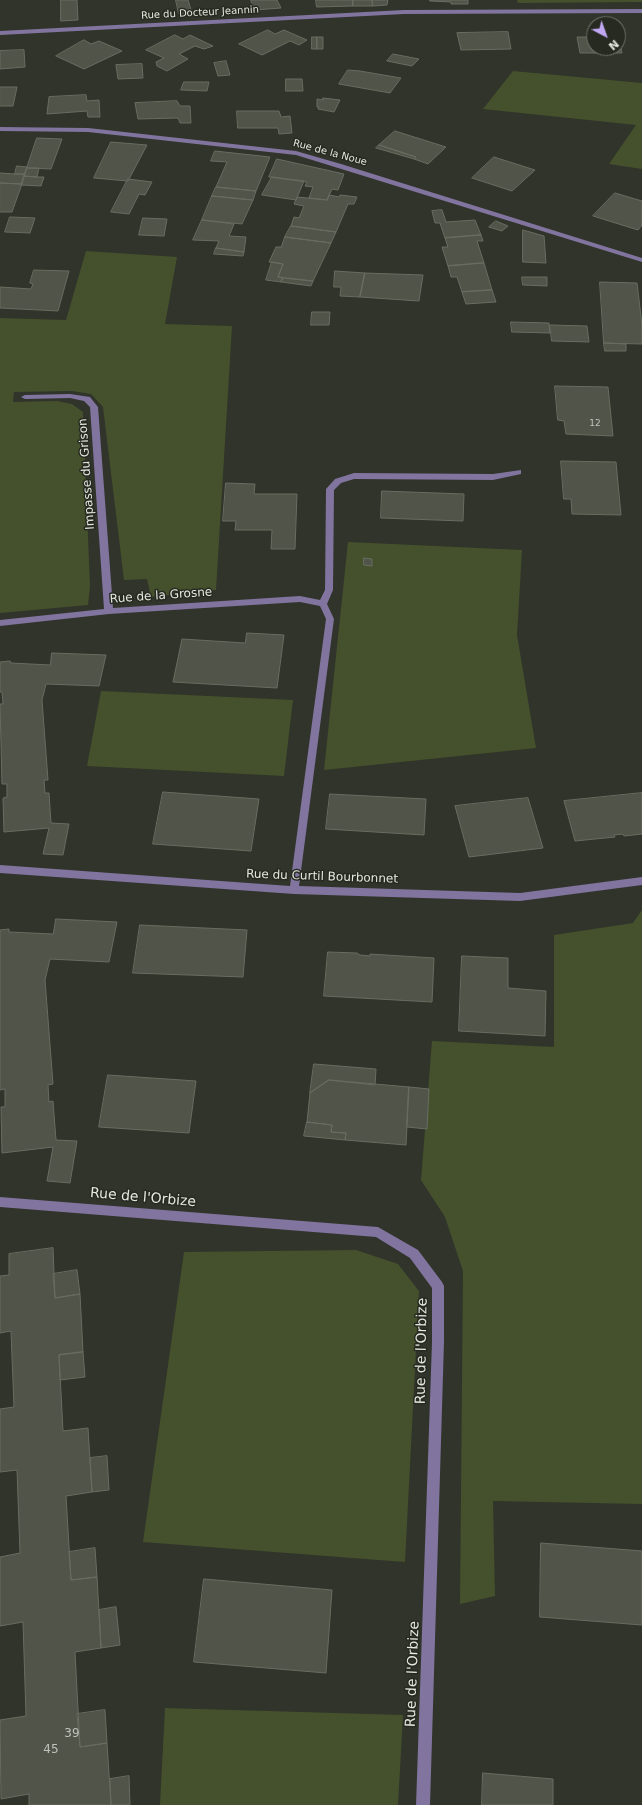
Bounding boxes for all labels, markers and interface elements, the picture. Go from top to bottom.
street label: Rue du Docteur Jeannin [141,4,259,22]
north arrow [586,16,626,56]
text: N [606,37,621,53]
street label: Rue de la Noue [292,137,368,169]
street label: Impasse du Grison [76,418,98,530]
house number: 12 [589,419,601,429]
street label: Rue de la Grosne [109,585,213,607]
street label: Rue du Curtil Bourbonnet [246,867,398,887]
street label: Rue de l'Orbize [89,1185,197,1211]
street label: Rue de l'Orbize [413,1298,431,1404]
street label: Rue de l'Orbize [403,1621,423,1727]
house number: 39 [64,1727,80,1741]
house number: 45 [43,1743,59,1757]

